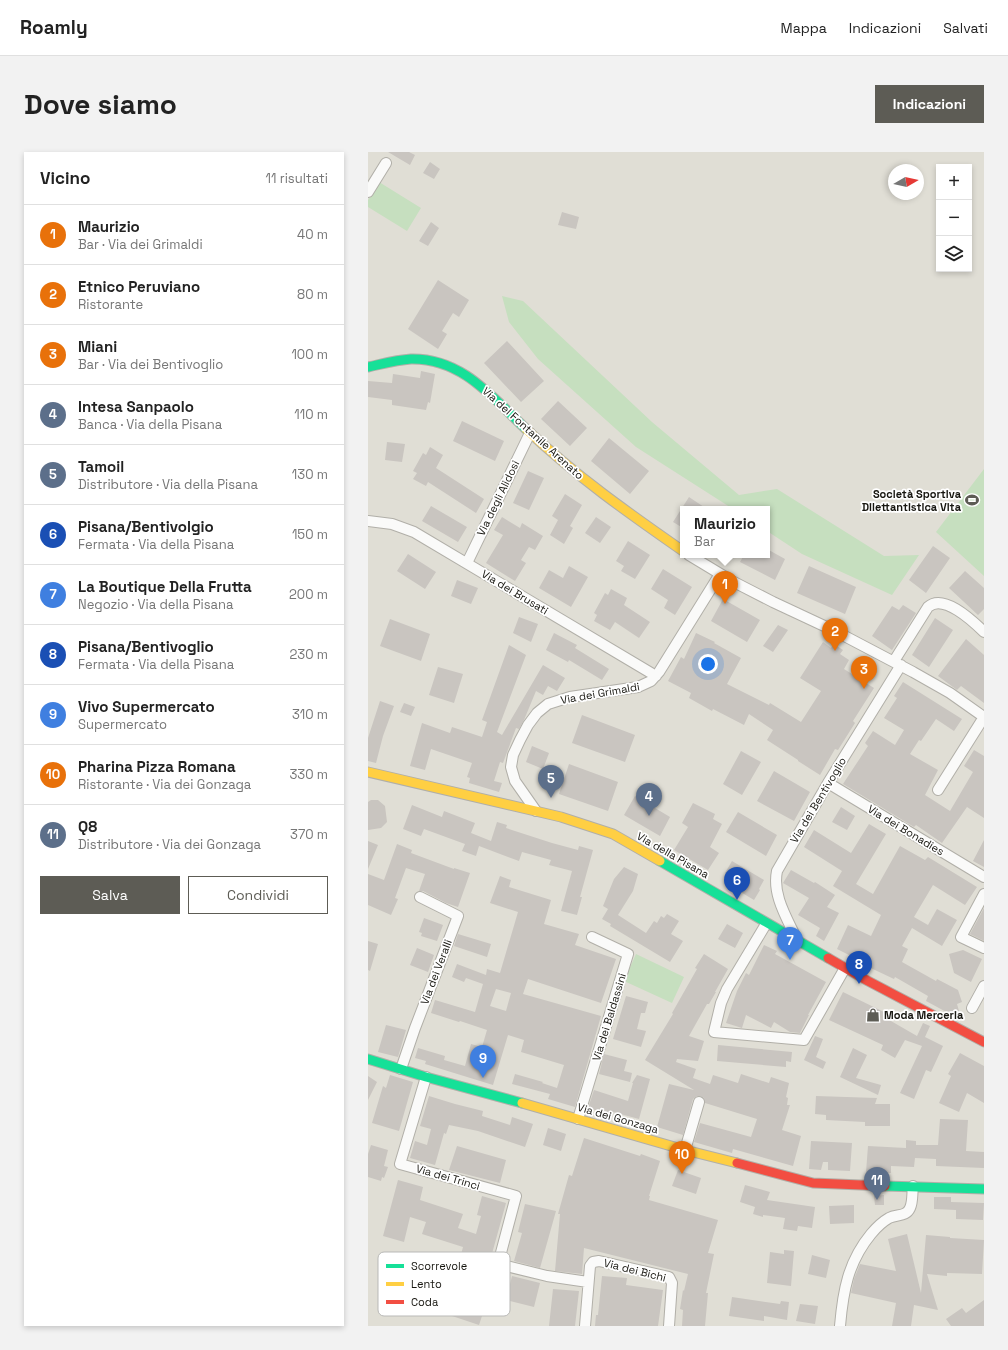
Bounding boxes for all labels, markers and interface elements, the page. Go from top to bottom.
text: Roamly [20,15,88,40]
text: Mappa [781,19,827,37]
text: Indicazioni [849,19,921,37]
text: Salvati [943,19,988,37]
button: Indicazioni [875,85,984,123]
text: Dove siamo [24,86,177,122]
north arrow [888,164,924,200]
map controls [936,164,972,272]
button: + [936,164,972,200]
text: Vicino [40,167,90,189]
text: 11 risultati [266,170,328,187]
button: − [936,200,972,236]
text: Maurizio [78,217,140,236]
text: 1 [50,226,56,243]
text: 40 m [297,226,328,243]
text: Bar · Via dei Grimaldi [78,236,203,253]
button: layers [936,236,972,272]
text: Etnico Peruviano [78,277,200,296]
text: 2 [49,286,57,303]
text: 80 m [297,286,328,303]
text: Ristorante [78,296,143,313]
text: Miani [78,337,117,356]
text: 3 [49,346,57,363]
text: 100 m [291,346,328,363]
text: Bar · Via dei Bentivoglio [78,356,223,373]
street label: Via del Fontanile Arenato [479,384,587,482]
text: Intesa Sanpaolo [78,397,194,416]
text: 4 [49,406,57,423]
text: 110 m [294,406,328,423]
text: Banca · Via della Pisana [78,416,222,433]
text: Tamoil [78,457,124,476]
street label: Via degli Alidosi [474,458,522,538]
text: 5 [49,466,57,483]
text: 130 m [292,466,328,483]
text: Distributore · Via della Pisana [78,476,258,493]
place label: Società Sportiva Dilettantistica Vita [862,487,962,514]
sports icon: Società Sportiva Dilettantistica Vita [964,492,980,508]
popup [680,506,770,558]
text: Maurizio [694,514,756,533]
text: Pisana/Bentivolgio [78,517,214,536]
text: 6 [49,526,57,543]
text: 150 m [292,526,328,543]
text: Bar [694,533,715,550]
text: Fermata · Via della Pisana [78,536,234,553]
street label: Via dei Brusati [479,567,551,618]
pin: 1 [712,571,738,604]
text: La Boutique Della Frutta [78,577,252,596]
text: 7 [49,586,57,603]
text: 200 m [289,586,328,603]
text: Negozio · Via della Pisana [78,596,233,613]
pin: 2 [822,618,848,651]
text: Pisana/Bentivoglio [78,637,214,656]
text: 8 [49,646,57,663]
text: 230 m [290,646,328,663]
your location [698,654,718,674]
text: Fermata · Via della Pisana [78,656,234,673]
pin: 3 [851,656,877,689]
street label: Via dei Grimaldi [559,679,641,707]
text: Vivo Supermercato [78,697,215,716]
text: 9 [49,706,57,723]
text: 310 m [292,706,328,723]
text: Supermercato [78,716,167,733]
street label: Via dei Bentivoglio [787,754,849,845]
text: Pharina Pizza Romana [78,757,236,776]
pin: 5 [538,765,564,798]
text: 10 [46,766,60,783]
text: 330 m [289,766,328,783]
text: Ristorante · Via dei Gonzaga [78,776,251,793]
pin: 4 [636,783,662,816]
street label: Via dei Bonadies [865,802,947,858]
text: Q8 [78,817,97,836]
text: 11 [47,826,59,843]
text: 370 m [290,826,328,843]
street label: Via della Pisana [634,829,712,882]
text: Distributore · Via dei Gonzaga [78,836,261,853]
pin: 6 [724,867,750,900]
button: Salva [40,876,180,914]
button: Condividi [188,876,328,914]
pin: 7 [777,927,803,960]
street label: Via dei Veralli [417,937,455,1007]
pin: 8 [846,951,872,984]
street label: Via dei Baldassini [589,971,629,1063]
shop icon: Moda Merceria [865,1007,881,1023]
place label: Moda Merceria [884,1008,964,1022]
pin: 9 [470,1045,496,1078]
street label: Via dei Gonzaga [576,1100,661,1136]
pin: 10 [669,1141,695,1174]
street label: Via dei Trinci [414,1161,482,1193]
pin: 11 [864,1167,890,1200]
legend [378,1252,510,1316]
street label: Via dei Bichi [602,1255,668,1285]
text: Scorrevole [411,1259,467,1273]
text: Lento [411,1277,442,1291]
text: Coda [411,1295,439,1309]

